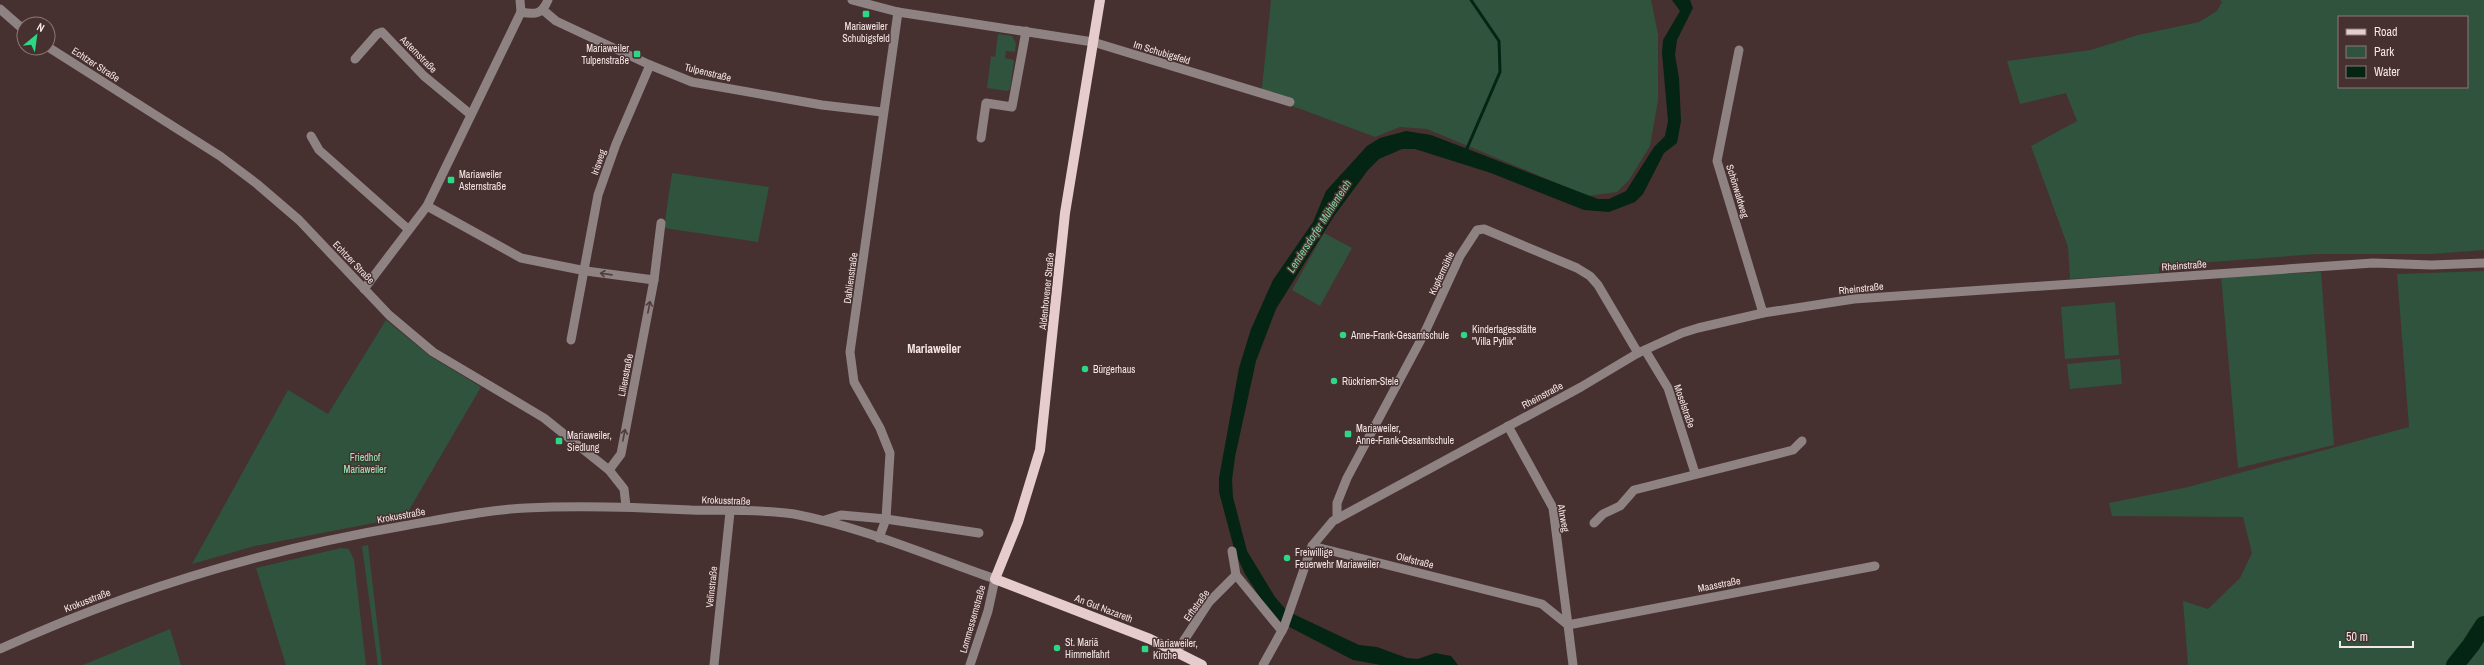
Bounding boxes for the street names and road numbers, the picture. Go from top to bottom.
street label: Asternstraße [397,32,440,76]
street label: Im Schubigsfeld [1132,38,1192,67]
street label: Echtzer Straße [69,44,123,85]
street label: Tulpenstraße [683,60,733,85]
street label: Irisweg [588,147,609,177]
street label: Schönwaldweg [1723,163,1752,220]
street label: Echtzer Straße [330,238,378,287]
street label: Kupfermühle [1426,249,1457,297]
street label: Dahlienstraße [840,251,861,304]
street label: Aldenhovener Straße [1036,251,1057,331]
street label: Rheinstraße [2161,257,2207,274]
street label: Rheinstraße [1838,280,1885,297]
street label: Lilienstraße [615,352,636,398]
street label: Rheinstraße [1519,379,1566,412]
street label: Moselstraße [1671,383,1698,430]
street label: Krokusstraße [701,493,751,508]
street label: Ahrweg [1554,502,1573,533]
street label: Krokusstraße [376,505,427,526]
street label: Olefstraße [1395,550,1435,572]
street label: Velinstraße [703,565,720,608]
street label: Maasstraße [1697,574,1742,595]
street label: Lommessemstraße [957,583,989,655]
street label: Krokusstraße [62,586,113,615]
street label: Erftstraße [1181,587,1213,624]
street label: An Gut Nazareth [1072,591,1135,625]

